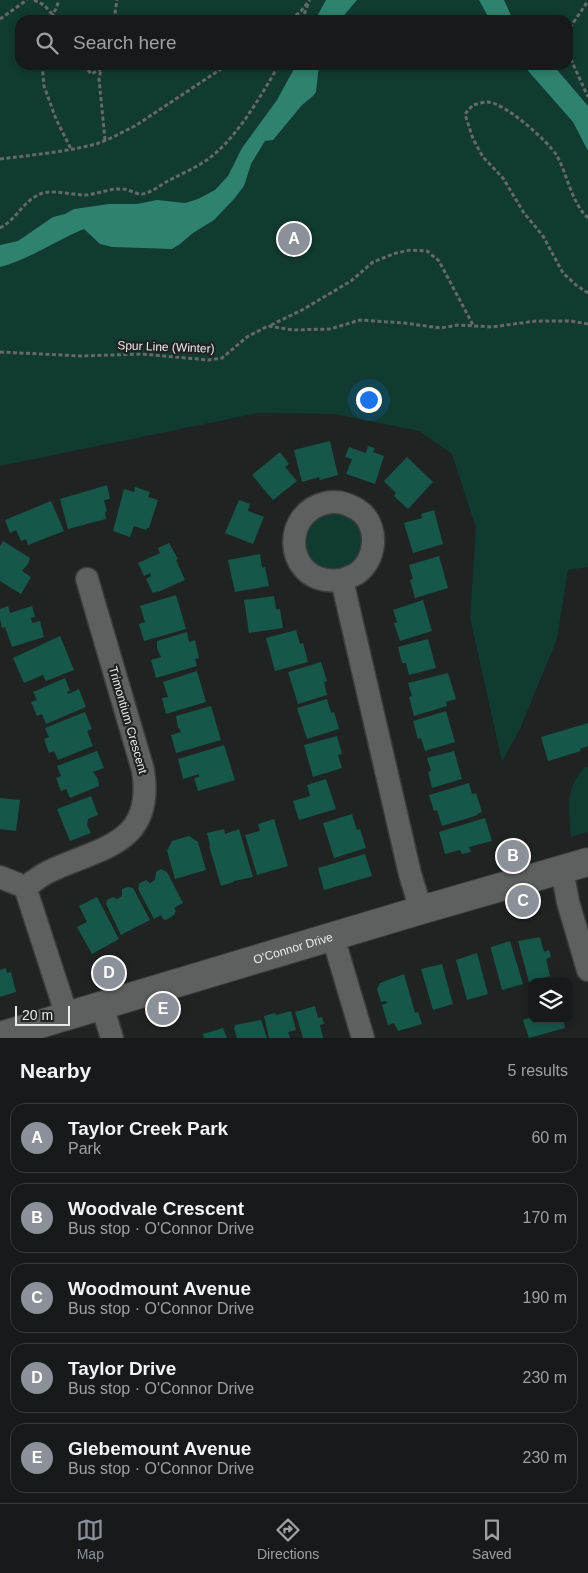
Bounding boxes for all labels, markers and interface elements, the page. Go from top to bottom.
search box [15,15,573,70]
icon: search [33,29,61,57]
text: Search here [73,32,177,53]
pin: A [278,220,310,258]
street label: Spur Line (Winter) [117,338,215,356]
your location [356,387,382,413]
street label: Trimontium Crescent [106,665,150,776]
pin: B [497,837,529,875]
pin: C [507,882,539,920]
street label: O'Connor Drive [252,930,335,967]
pin: D [93,954,125,992]
map controls [528,978,573,1023]
button: layers [528,978,573,1023]
pin: E [147,990,179,1028]
scale bar [15,1003,70,1026]
text: 20 m [22,1007,53,1023]
text: Nearby [20,1059,91,1082]
text: 5 results [508,1062,568,1079]
text: Taylor Creek Park [68,1118,228,1139]
text: A [31,1129,43,1146]
text: 60 m [531,1129,567,1146]
text: Park [68,1140,101,1157]
text: Woodvale Crescent [68,1198,244,1219]
text: B [31,1209,43,1226]
text: 170 m [523,1209,567,1226]
text: Bus stop · O'Connor Drive [68,1220,254,1237]
text: Woodmount Avenue [68,1278,251,1299]
text: C [31,1289,43,1306]
text: 190 m [523,1289,567,1306]
text: Bus stop · O'Connor Drive [68,1300,254,1317]
text: Taylor Drive [68,1358,176,1379]
text: D [31,1369,43,1386]
text: 230 m [523,1369,567,1386]
text: Bus stop · O'Connor Drive [68,1380,254,1397]
text: Glebemount Avenue [68,1438,251,1459]
text: E [32,1449,42,1466]
text: 230 m [523,1449,567,1466]
text: Bus stop · O'Connor Drive [68,1460,254,1477]
tab: Map [76,1516,104,1562]
tab: Directions [257,1516,319,1562]
tab: Saved [472,1516,512,1562]

